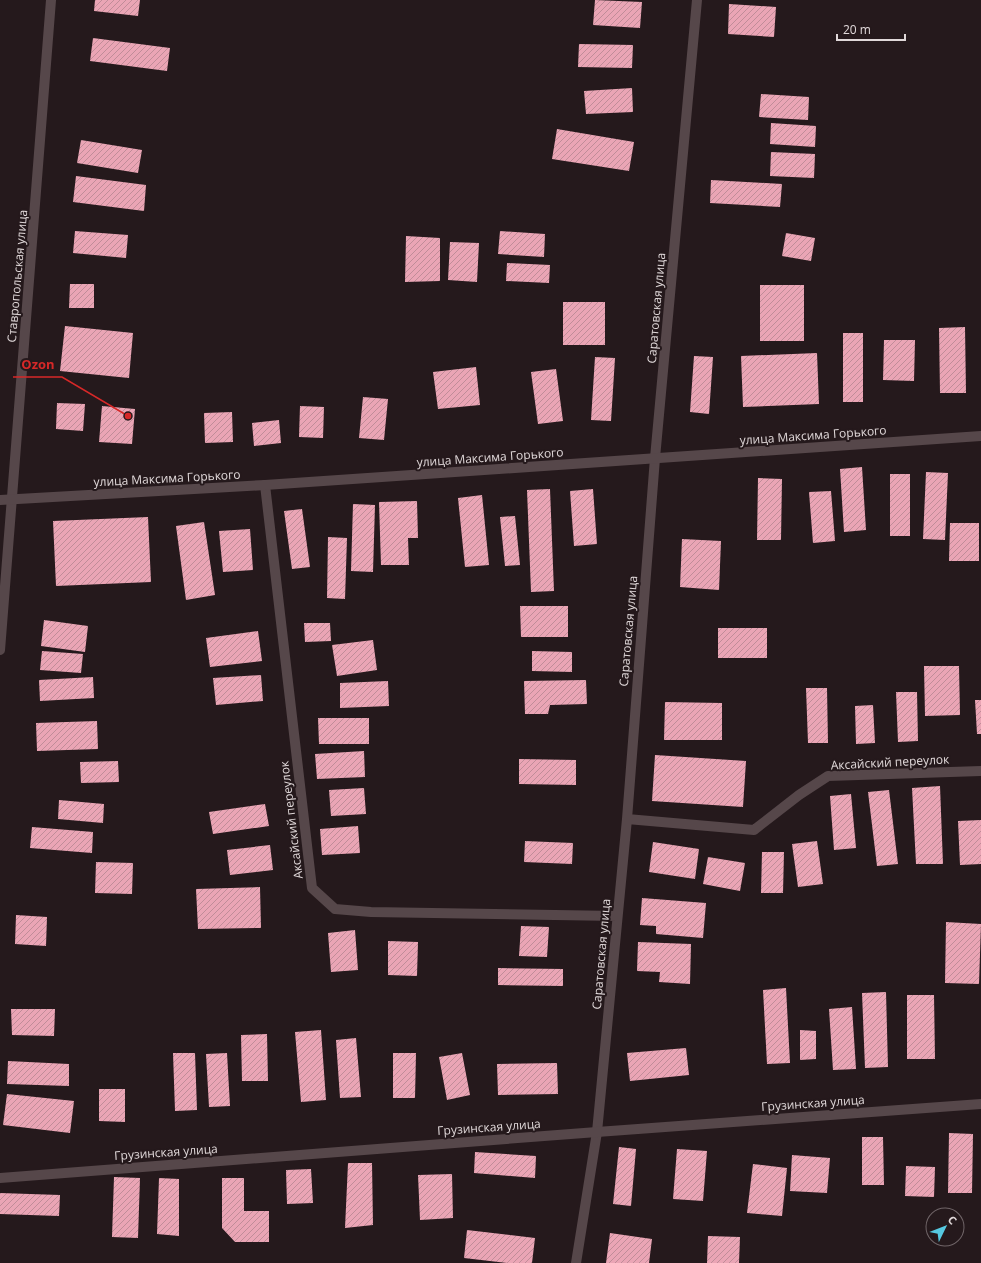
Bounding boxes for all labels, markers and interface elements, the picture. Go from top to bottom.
scale bar [837,16,905,42]
text: 20 m [843,21,871,38]
street label: Ставропольская улица [3,209,31,343]
street label: Саратовская улица [643,252,669,364]
callout: Ozon [13,352,62,377]
text: Ozon [21,355,55,373]
street label: улица Максима Горького [739,421,887,449]
street label: улица Максима Горького [416,443,564,471]
street label: улица Максима Горького [93,466,241,490]
street label: Саратовская улица [615,575,641,687]
street label: Аксайский переулок [830,750,951,774]
street label: Аксайский переулок [275,759,307,880]
street label: Саратовская улица [588,898,614,1010]
street label: Грузинская улица [761,1091,865,1115]
street label: Грузинская улица [437,1115,541,1139]
street label: Грузинская улица [114,1140,218,1164]
north arrow [925,1207,965,1247]
text: С [945,1212,961,1228]

